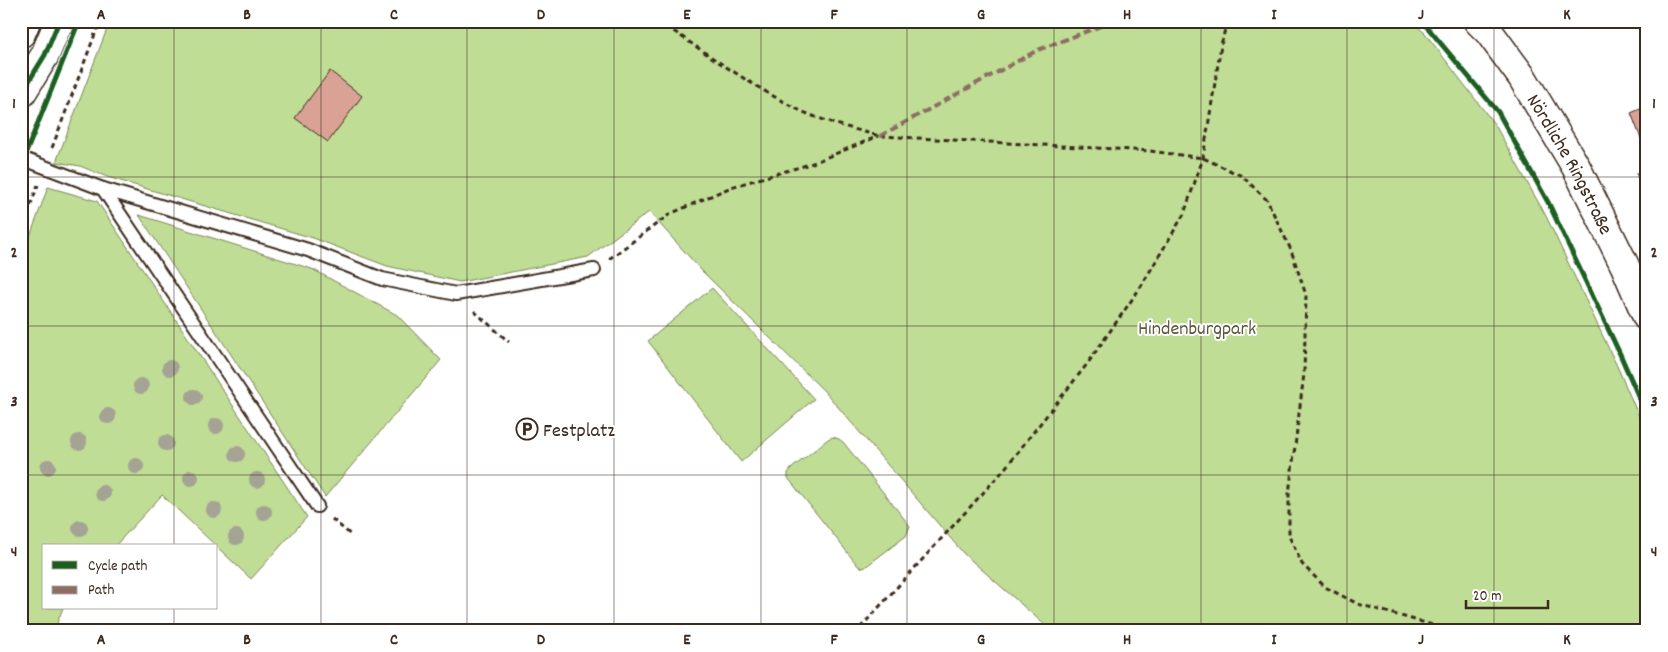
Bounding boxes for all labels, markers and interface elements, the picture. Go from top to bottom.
text: A [97,4,106,27]
text: B [243,4,251,27]
text: C [390,4,398,27]
text: D [537,4,546,27]
text: E [683,4,691,27]
text: F [830,4,838,27]
text: G [977,4,985,27]
text: H [1123,4,1131,27]
text: I [1272,4,1278,27]
text: J [1418,4,1424,27]
text: K [1563,4,1571,27]
street label: Nördliche Ringstraße [1518,89,1618,240]
text: 1 [12,93,16,116]
text: 1 [1652,93,1656,116]
text: 2 [11,242,18,265]
text: 2 [1651,242,1658,265]
park label: Hindenburgpark [1138,316,1256,344]
text: 3 [10,391,18,414]
text: 3 [1650,391,1658,414]
parking icon: Festplatz [515,417,539,441]
place label: Festplatz [543,418,615,446]
text: 4 [11,541,17,564]
text: 4 [1651,541,1657,564]
legend [42,544,218,610]
text: Cycle path [88,556,148,578]
scale bar [1466,577,1548,609]
text: Path [88,580,114,602]
text: 20 m [1473,586,1501,608]
text: A [97,629,106,652]
text: B [243,629,251,652]
text: C [390,629,398,652]
text: D [537,629,546,652]
text: E [683,629,691,652]
text: F [830,629,838,652]
text: G [977,629,985,652]
text: H [1123,629,1131,652]
text: I [1272,629,1278,652]
text: J [1418,629,1424,652]
text: K [1563,629,1571,652]

